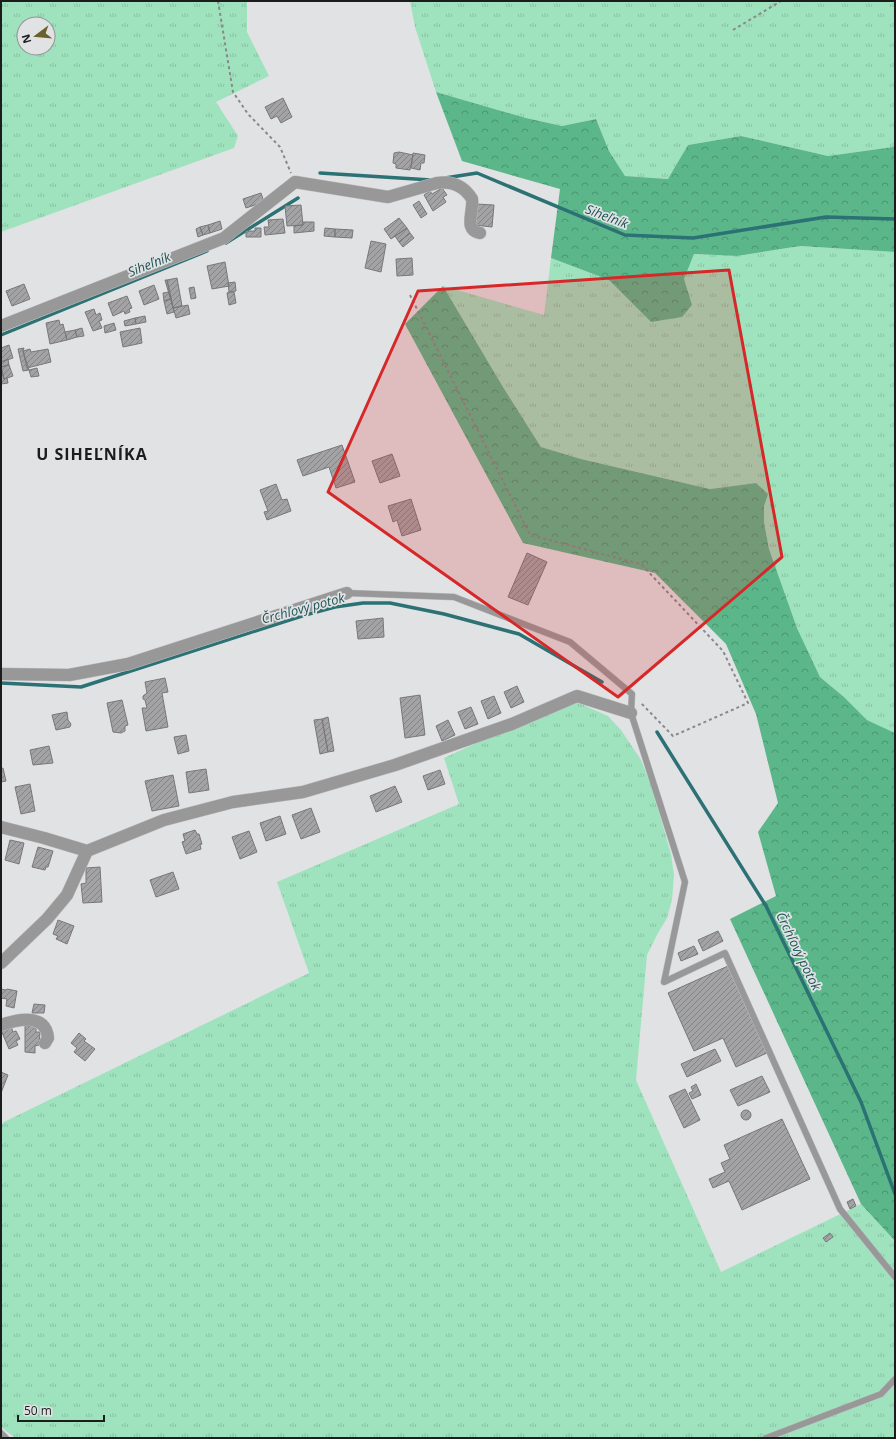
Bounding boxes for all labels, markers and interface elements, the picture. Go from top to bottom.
north arrow [16,16,56,56]
text: N [17,33,34,45]
water label: Siheľník [583,200,632,233]
water label: Siheľník [125,247,174,281]
district label: U SIHEĽNÍKA [36,443,148,465]
water label: Črchľový potok [259,588,347,628]
water label: Črchľový potok [772,909,826,994]
scale bar [18,1397,104,1423]
text: 50 m [24,1402,52,1419]

